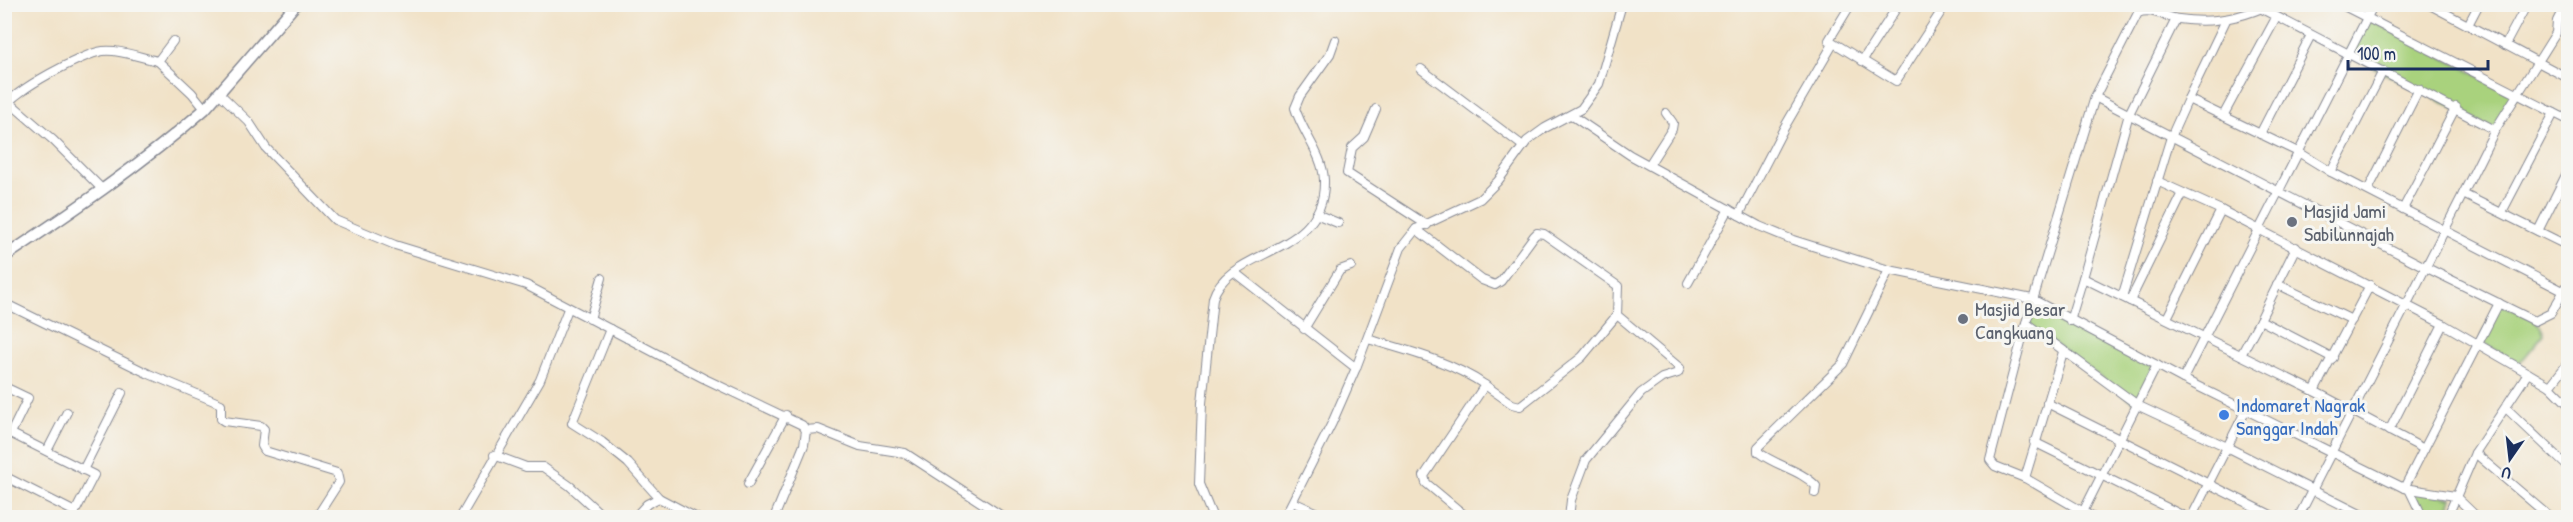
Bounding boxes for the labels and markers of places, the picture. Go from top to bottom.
place label: Masjid Jami Sabilunnajah [2304,197,2394,247]
marker: Masjid Jami Sabilunnajah [2285,215,2299,229]
place label: Masjid Besar Cangkuang [1975,295,2066,345]
marker: Masjid Besar Cangkuang [1956,312,1970,326]
place label: Indomaret Nagrak Sanggar Indah [2236,391,2365,441]
marker: Indomaret Nagrak Sanggar Indah [2217,408,2231,422]

